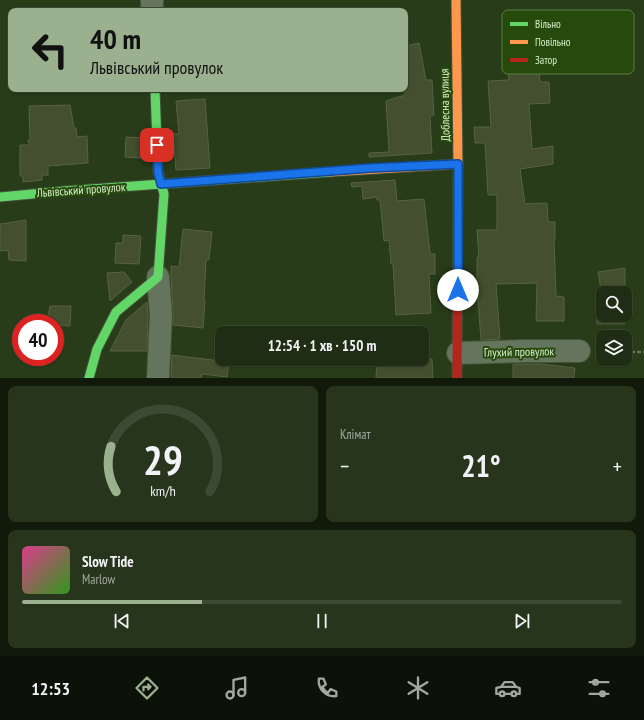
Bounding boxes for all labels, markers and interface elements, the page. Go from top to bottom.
legend [502,10,634,74]
text: Вільно [535,17,561,31]
text: 40 m [90,20,141,57]
icon: left [24,24,76,76]
text: Повільно [535,35,571,49]
text: Затор [535,53,557,67]
text: Львівський провулок [90,56,223,79]
street label: Доблесна вулиця [436,68,453,141]
pin [140,128,174,162]
icon: arrive [146,134,168,156]
street label: Львівський провулок [35,179,126,200]
position arrow [437,269,479,311]
map controls [596,286,632,366]
button: search [596,286,632,322]
speed limit sign: 40 [12,314,64,366]
button: layers [596,330,632,366]
text: 12:54 · 1 хв · 150 m [268,336,376,355]
street label: Глухий провулок [484,343,555,360]
text: Клімат [340,426,371,443]
text: 29 [143,433,183,486]
text: 21° [461,446,501,485]
text: − [340,452,349,480]
text: + [613,452,622,480]
text: km/h [150,481,176,500]
text: Slow Tide [82,552,134,571]
text: Marlow [82,571,115,588]
icon: previous [111,610,133,632]
icon: pause [311,610,333,632]
icon: next [511,610,533,632]
icon: directions [133,674,161,702]
icon: music [223,674,251,702]
icon: phone [313,674,341,702]
icon: climate [404,674,432,702]
icon: car [494,674,522,702]
icon: filters [585,674,613,702]
text: 12:53 [31,677,70,700]

